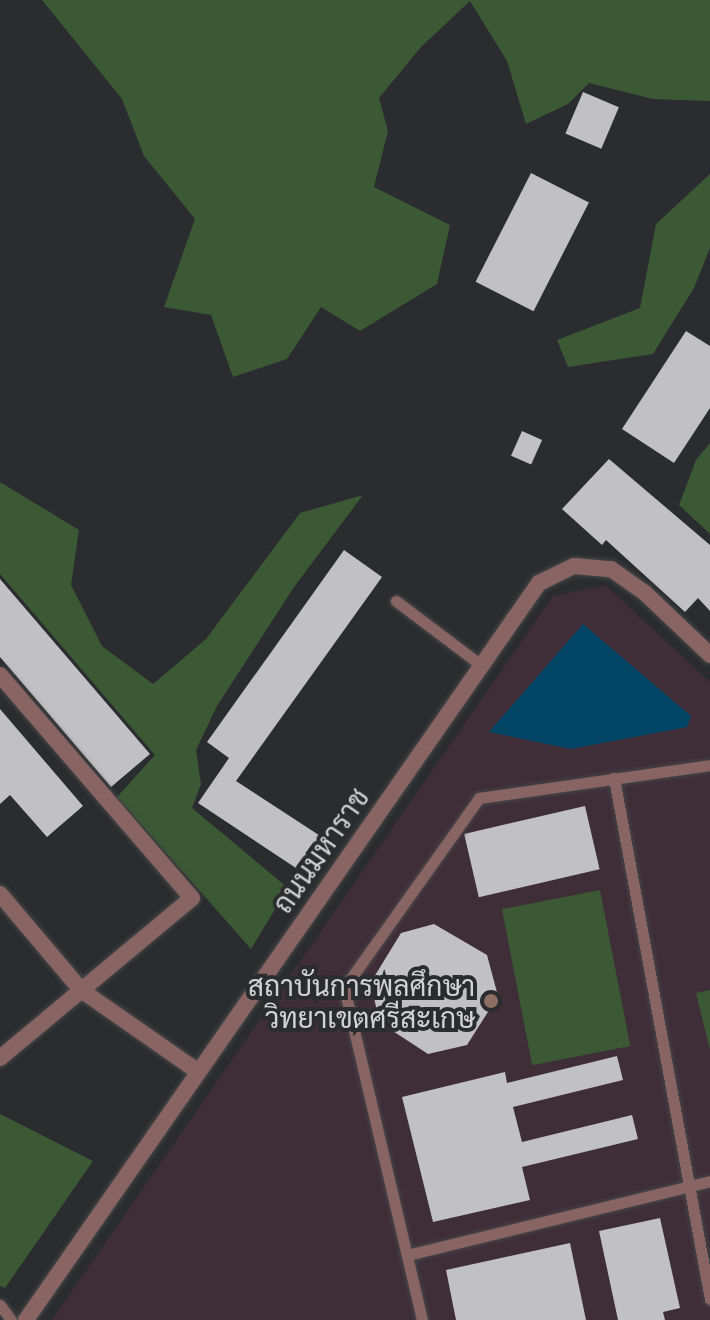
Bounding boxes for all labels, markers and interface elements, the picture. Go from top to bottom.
street label: ถนนมหาราช [265,781,375,919]
place label: สถาบันการพลศึกษา วิทยาเขตศรีสะเกษ [248,968,475,1034]
marker: สถาบันการพลศึกษา วิทยาเขตศรีสะเกษ [482,992,500,1010]

